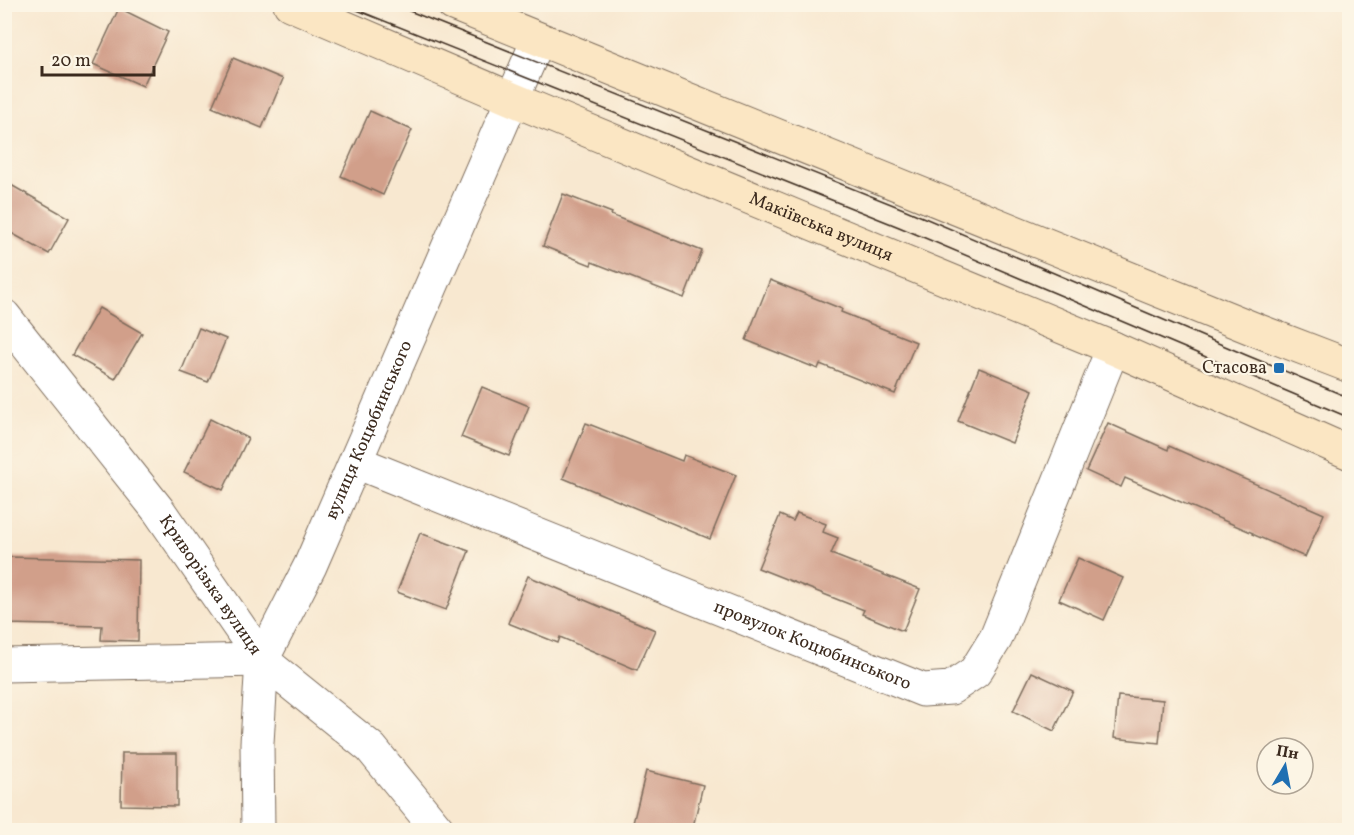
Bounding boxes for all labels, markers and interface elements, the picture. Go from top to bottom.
scale bar [42,39,154,77]
text: 20 m [51,49,91,74]
street label: Макіївська вулиця [745,186,897,268]
street label: вулиця Коцюбинського [319,336,419,523]
place label: Стасова [1202,356,1267,381]
marker: Стасова [1272,361,1286,375]
street label: Криворізька вулиця [153,510,268,660]
street label: провулок Коцюбинського [710,595,915,696]
north arrow [1255,736,1315,796]
text: Пн [1274,740,1300,766]

